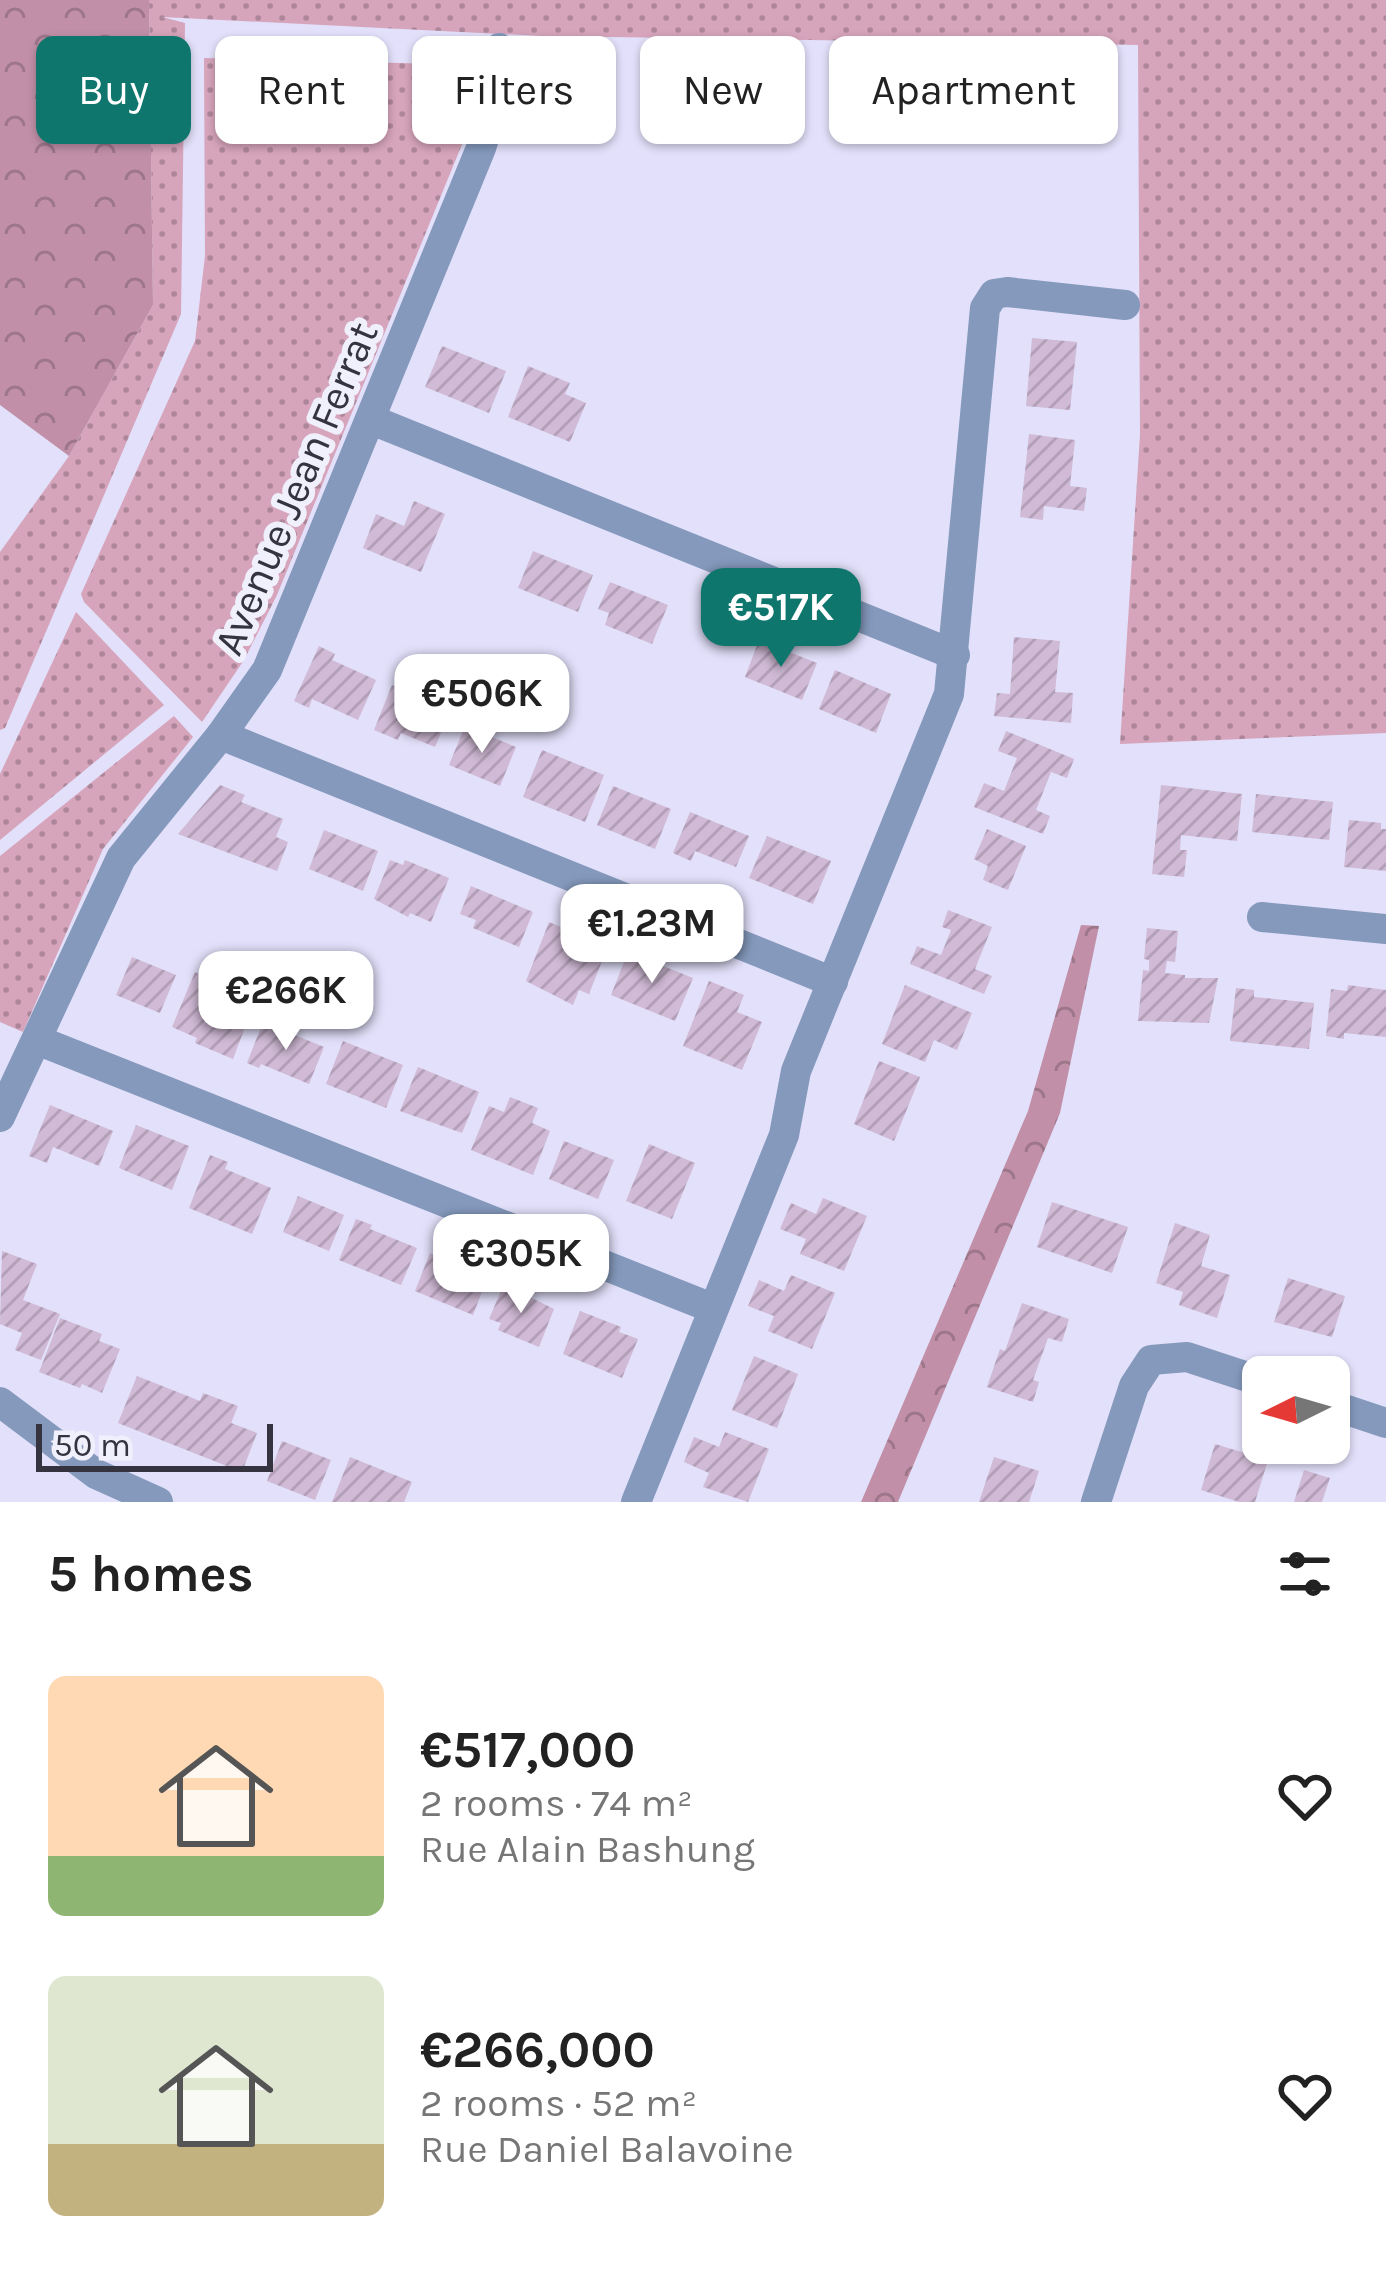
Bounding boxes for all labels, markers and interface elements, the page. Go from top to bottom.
chip: Buy [36,36,191,144]
chip: Rent [215,36,388,144]
chip: Filters [412,36,616,144]
chip: New [640,36,805,144]
chip: Apartment [829,36,1118,144]
street label: Avenue Jean Ferrat [203,314,389,662]
pin: €517K [697,568,865,670]
text: €517K [728,584,834,630]
pin: €506K [398,654,566,756]
text: €506K [421,670,543,716]
pin: €1.23M [554,884,750,986]
text: €1.23M [588,900,716,946]
pin: €266K [202,951,370,1053]
text: €266K [225,967,347,1013]
pin: €305K [437,1214,605,1316]
text: €305K [460,1230,582,1276]
north arrow [1242,1356,1350,1464]
map controls [1242,1356,1350,1464]
scale bar [36,1418,273,1471]
text: 50 m [54,1426,131,1464]
icon: filters [1272,1541,1338,1607]
text: 5 homes [48,1544,254,1604]
text: €517,000 [420,1720,635,1780]
icon: home [144,1724,288,1868]
icon: heart [1272,1763,1338,1829]
text: 2 rooms · 74 m² [420,1780,693,1826]
text: Rue Alain Bashung [420,1826,755,1872]
text: €266,000 [420,2020,655,2080]
icon: home [144,2024,288,2168]
icon: heart [1272,2063,1338,2129]
text: 2 rooms · 52 m² [420,2080,697,2126]
text: Rue Daniel Balavoine [420,2126,794,2172]

